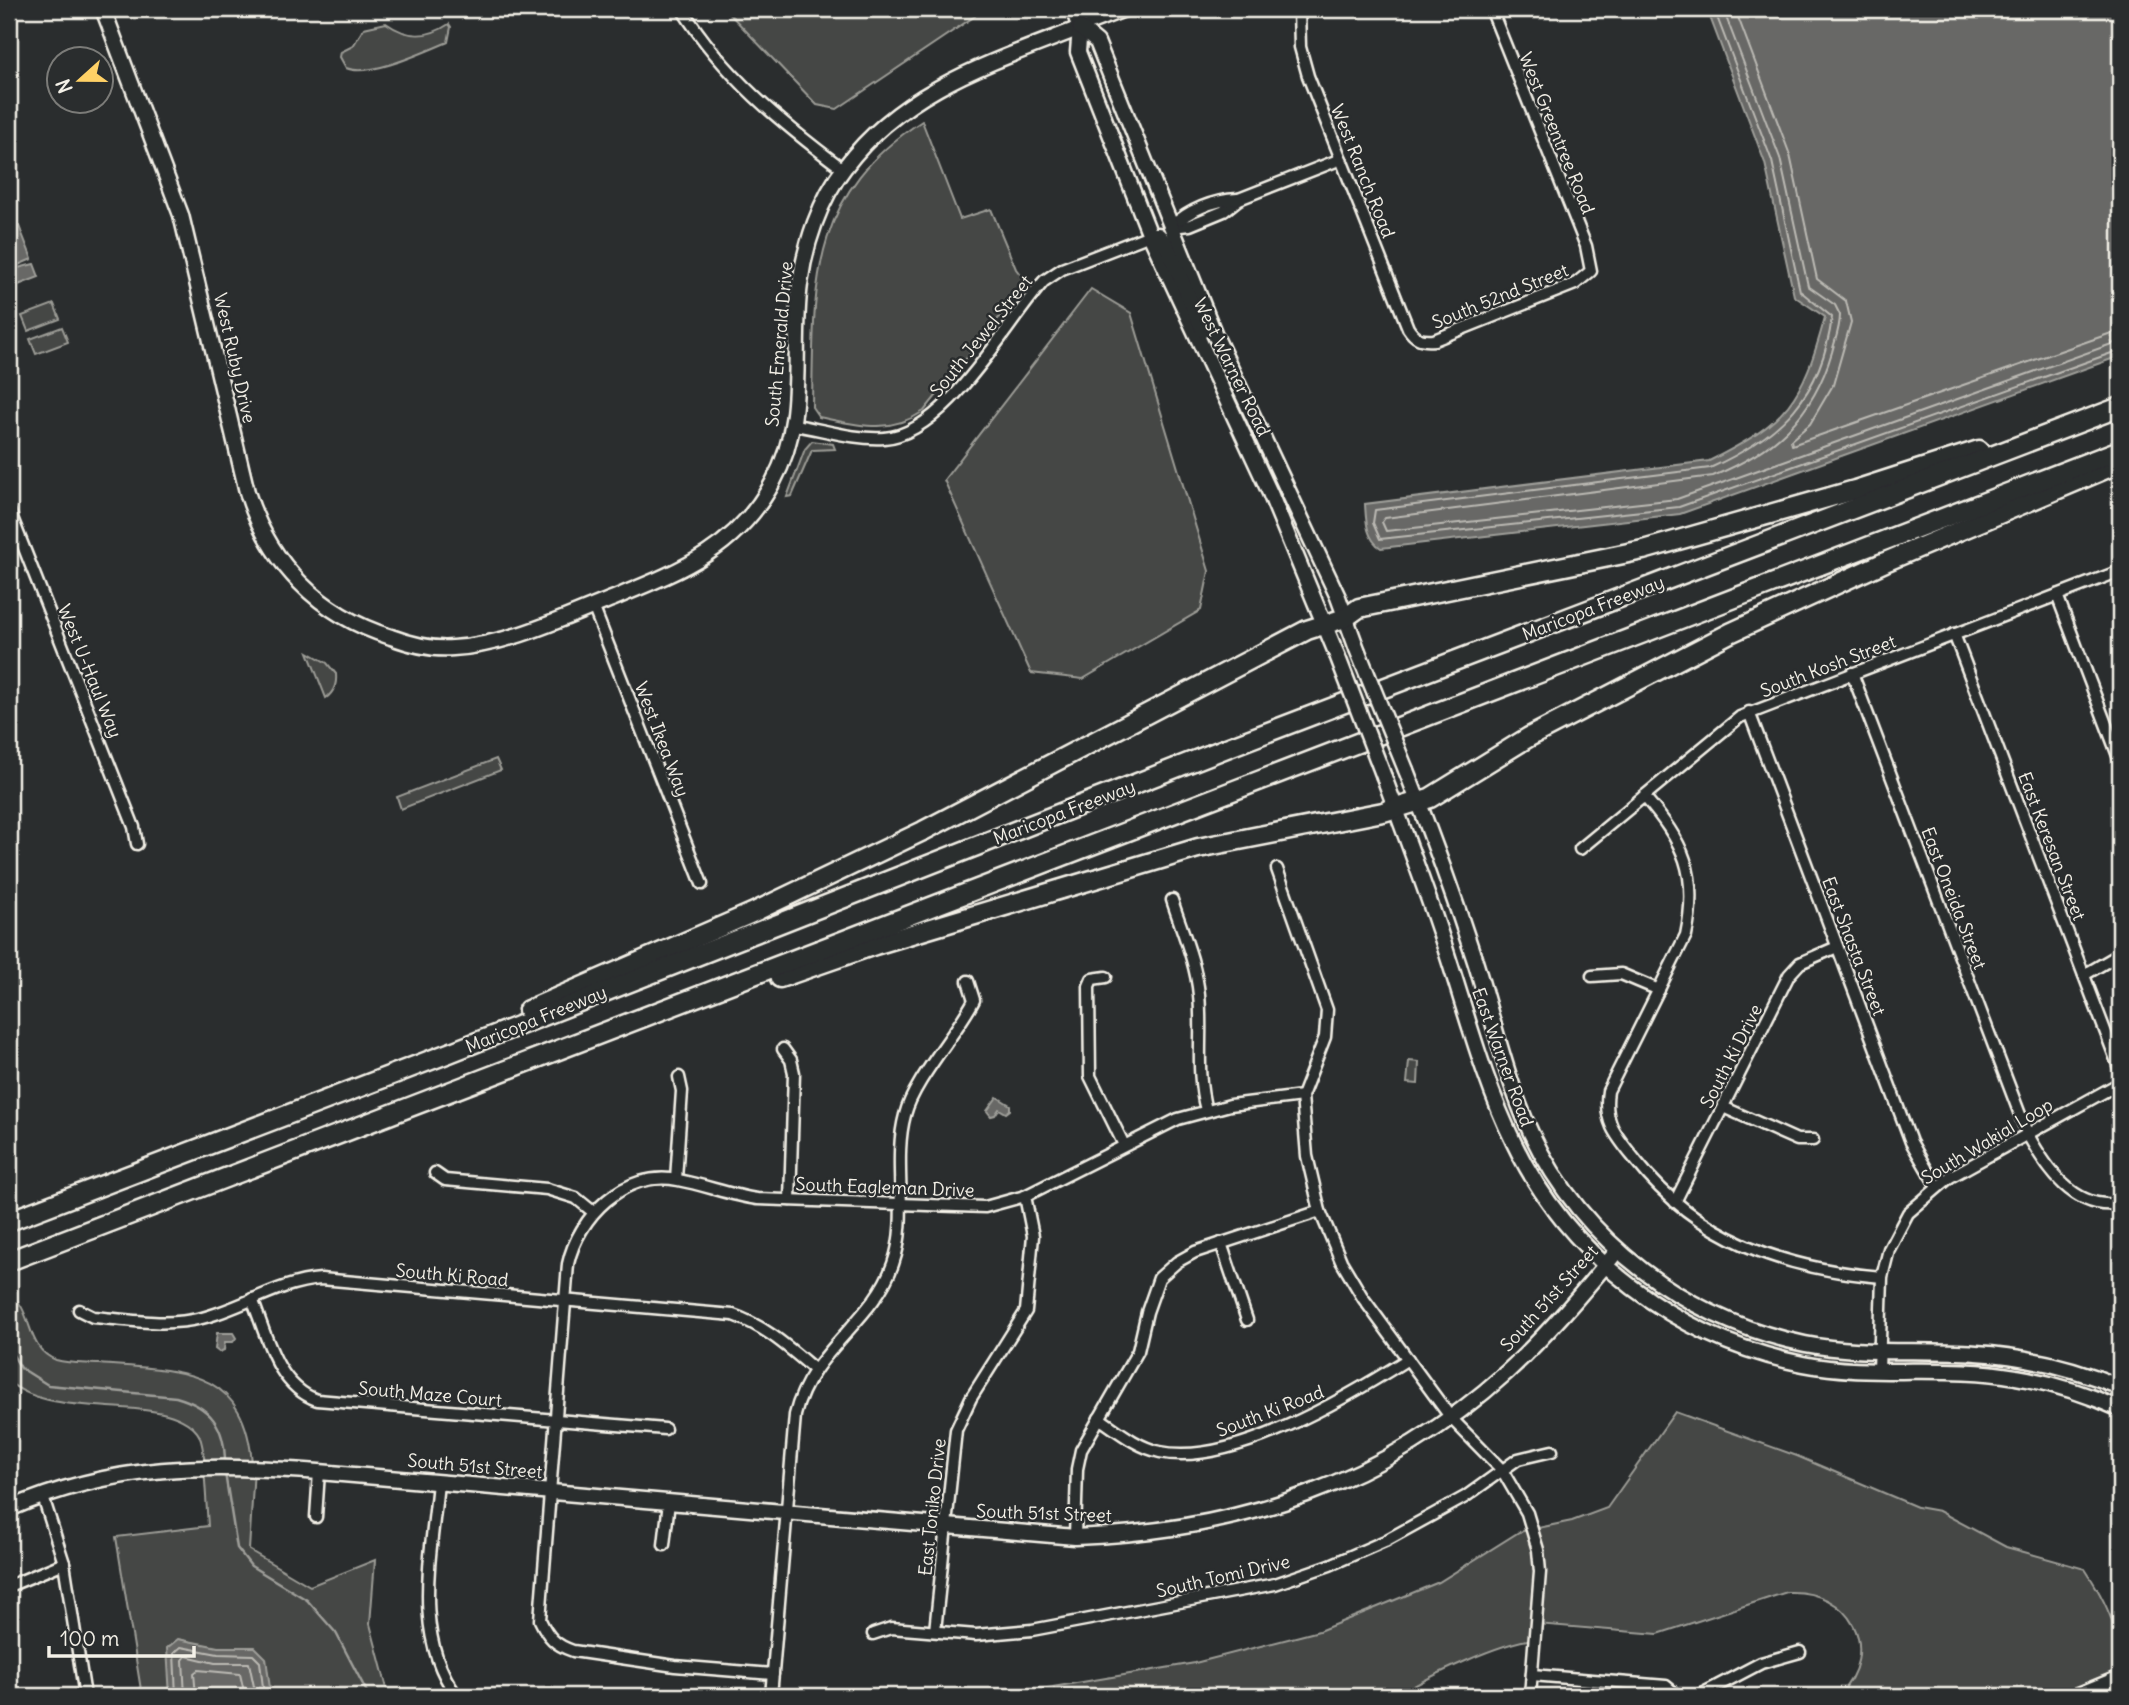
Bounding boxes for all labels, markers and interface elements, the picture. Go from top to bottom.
north arrow [46,46,116,116]
street label: West Greentree Road [1514,49,1600,218]
text: N [51,76,78,97]
street label: West Ranch Road [1326,101,1400,242]
street label: South 52nd Street [1429,258,1571,334]
street label: South Emerald Drive [760,260,798,428]
street label: South Jewel Street [925,270,1037,402]
street label: West Ruby Drive [209,291,261,425]
street label: West Warner Road [1189,294,1276,440]
street label: Maricopa Freeway [1519,570,1667,646]
street label: West U-Haul Way [53,601,127,741]
street label: South Kosh Street [1757,630,1899,702]
street label: West Ikea Way [630,678,694,800]
street label: East Keresan Street [2013,768,2091,924]
street label: Maricopa Freeway [990,774,1138,850]
street label: East Oneida Street [1916,824,1992,972]
street label: East Shasta Street [1817,873,1891,1019]
street label: Maricopa Freeway [462,980,610,1058]
street label: East Warner Road [1467,984,1539,1130]
street label: South Ki Drive [1695,1000,1767,1112]
street label: South Wakial Loop [1917,1093,2057,1189]
street label: South Eagleman Drive [795,1172,975,1202]
street label: South 51st Street [1495,1240,1603,1356]
street label: South Ki Road [395,1259,510,1291]
street label: South Maze Court [357,1376,503,1412]
street label: South Ki Road [1213,1380,1327,1442]
street label: East Toniko Drive [913,1437,951,1577]
street label: South 51st Street [407,1449,543,1483]
street label: South 51st Street [976,1499,1112,1527]
street label: South Tomi Drive [1154,1549,1292,1603]
scale bar [49,1614,194,1658]
text: 100 m [60,1625,119,1652]

